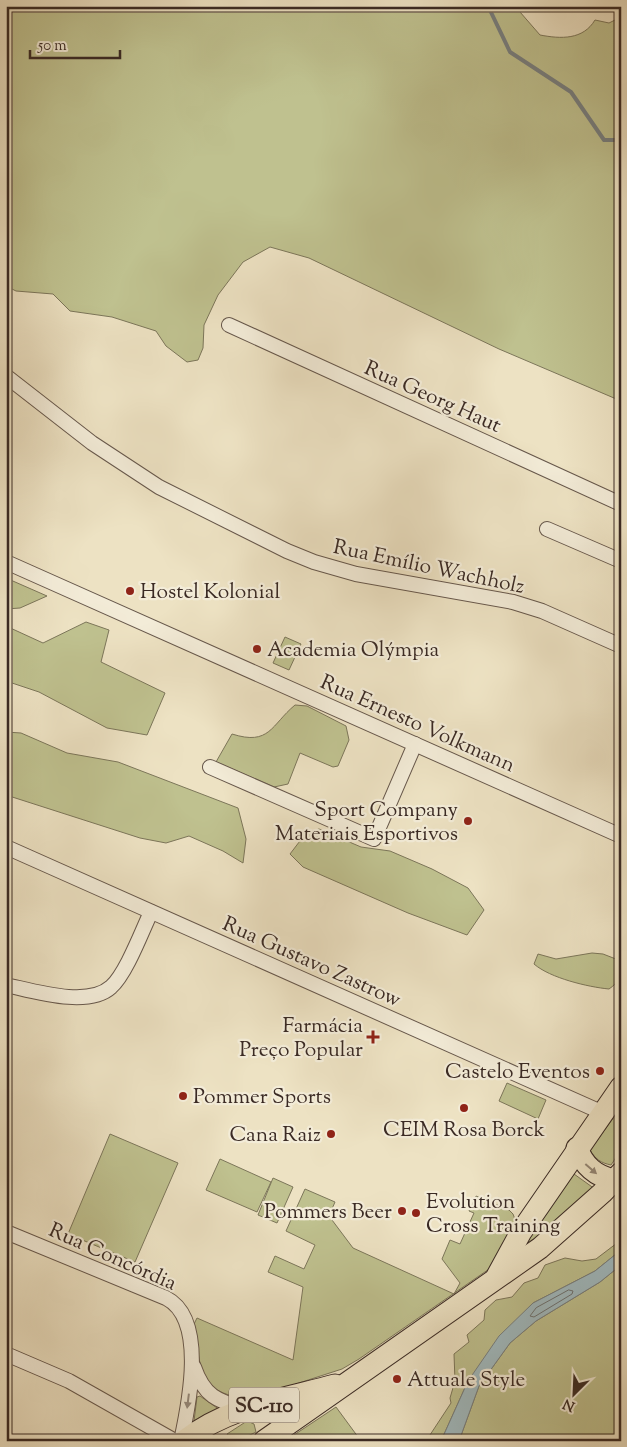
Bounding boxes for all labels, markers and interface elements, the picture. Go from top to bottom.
scale bar [30,28,120,60]
text: 50 m [37,36,67,57]
street label: Rua Georg Haut [359,354,505,441]
street label: Rua Emílio Wachholz [330,533,527,603]
place label: Hostel Kolonial [140,578,280,608]
marker: Hostel Kolonial [124,585,136,597]
place label: Academia Olýmpia [267,636,440,666]
marker: Academia Olýmpia [251,643,263,655]
street label: Rua Ernesto Volkmann [315,668,519,781]
place label: Sport Company Materiais Esportivos [275,796,459,850]
marker: Sport Company Materiais Esportivos [462,815,474,827]
street label: Rua Gustavo Zastrow [217,910,405,1016]
place label: Farmácia Preço Popular [239,1012,363,1066]
marker: Farmácia Preço Popular [367,1031,379,1043]
place label: Castelo Eventos [445,1058,590,1088]
marker: Castelo Eventos [594,1065,606,1077]
place label: Pommer Sports [193,1083,331,1113]
marker: Pommer Sports [177,1090,189,1102]
marker: CEIM Rosa Borck [458,1102,470,1114]
place label: CEIM Rosa Borck [383,1116,546,1146]
place label: Cana Raiz [229,1121,321,1151]
marker: Cana Raiz [325,1128,337,1140]
one-way arrow [585,1163,597,1175]
place label: Evolution Cross Training [426,1188,560,1242]
place label: Pommers Beer [264,1198,392,1228]
marker: Pommers Beer [396,1205,408,1217]
marker: Evolution Cross Training [410,1207,422,1219]
street label: Rua Concórdia [43,1216,181,1300]
place label: Attuale Style [407,1366,525,1396]
north arrow [550,1370,600,1420]
marker: Attuale Style [391,1373,403,1385]
road number: SC-110 [229,1388,299,1422]
text: N [560,1393,579,1415]
one-way arrow [184,1394,192,1410]

